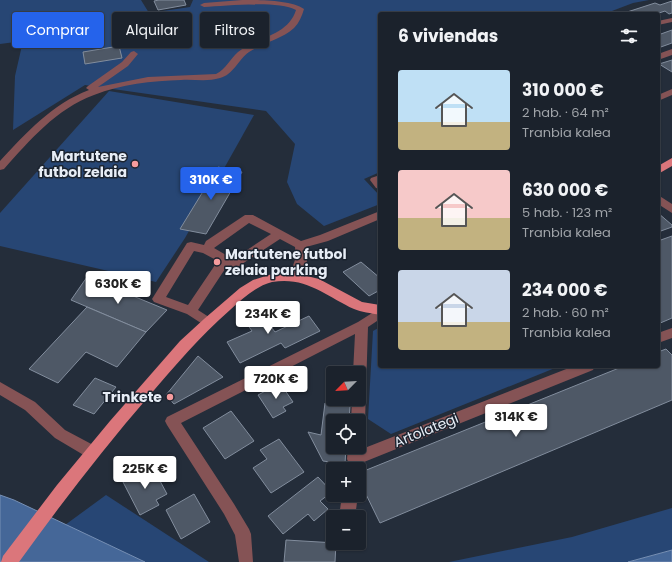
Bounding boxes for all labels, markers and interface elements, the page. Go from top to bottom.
chip: Comprar [12,12,104,48]
chip: Alquilar [112,12,192,48]
chip: Filtros [200,12,269,48]
text: 6 viviendas [398,24,498,48]
icon: filters [618,25,640,47]
text: 310 000 € [522,78,604,102]
icon: home [430,86,478,134]
text: 2 hab. · 64 m² [522,103,609,122]
text: Tranbia kalea [522,123,611,142]
place label: Martutene futbol zelaia [38,146,127,182]
marker: Martutene futbol zelaia [130,159,140,169]
pin: 310K € [178,167,244,201]
text: 310K € [189,170,233,189]
text: 630 000 € [522,178,608,202]
icon: home [430,186,478,234]
text: 5 hab. · 123 m² [522,203,612,222]
text: Tranbia kalea [522,223,611,242]
place label: Martutene futbol zelaia parking [225,244,347,280]
marker: Martutene futbol zelaia parking [212,257,222,267]
pin: 630K € [85,271,151,305]
text: 630K € [95,274,141,293]
text: 234 000 € [522,278,608,302]
icon: home [430,286,478,334]
pin: 234K € [235,301,301,335]
text: 2 hab. · 60 m² [522,303,609,322]
text: 234K € [245,304,291,323]
text: Tranbia kalea [522,323,611,342]
pin: 720K € [243,366,309,400]
north arrow [326,366,366,406]
map controls [326,366,366,550]
text: 720K € [253,369,299,388]
place label: Trinkete [103,387,162,407]
marker: Trinkete [165,392,175,402]
pin: 314K € [483,404,549,438]
text: 314K € [494,407,538,426]
street label: Artolategi [391,408,461,452]
button: locate [326,414,366,454]
pin: 225K € [112,456,178,490]
text: 225K € [122,459,168,478]
button: + [326,462,366,502]
button: − [326,510,366,550]

